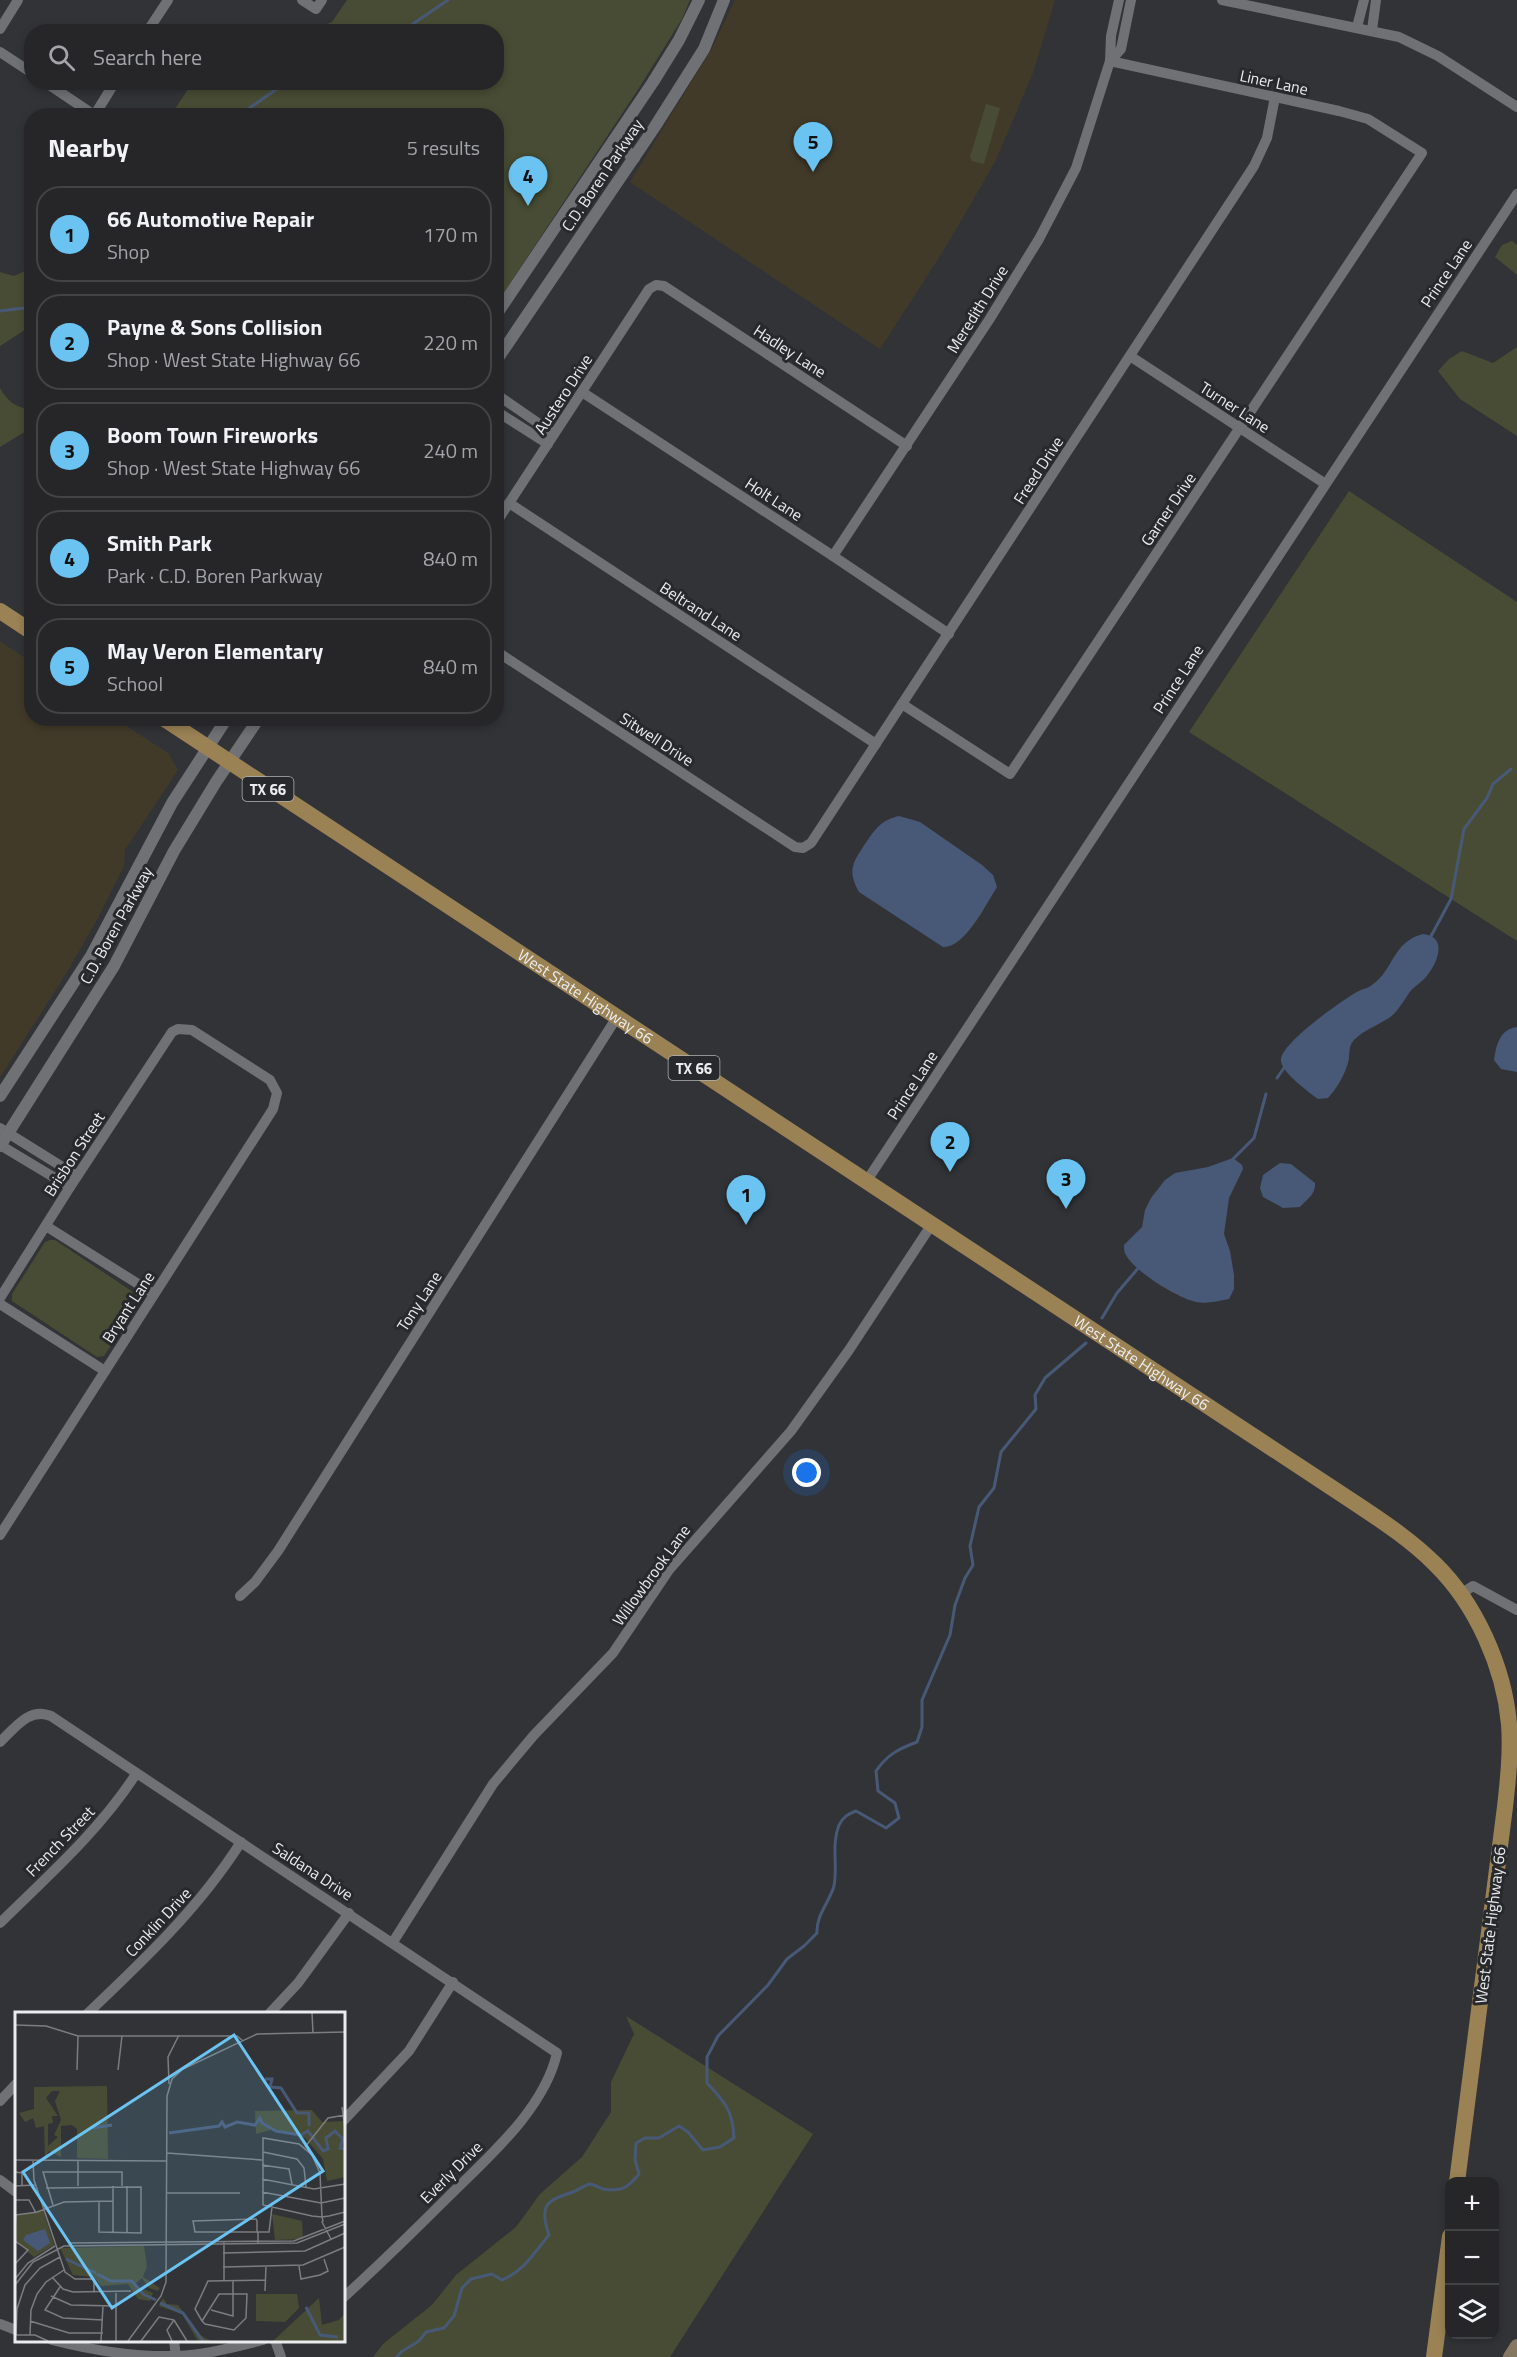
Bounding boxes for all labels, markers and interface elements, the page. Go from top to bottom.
search box [24,24,504,90]
text: Search here [93,40,202,74]
icon: search [45,41,78,74]
street label: Liner Lane [1238,63,1310,101]
street label: C.D. Boren Parkway [555,114,649,236]
pin: 5 [794,122,832,172]
text: Nearby [48,128,129,167]
text: 5 results [407,132,480,163]
pin: 4 [508,156,548,206]
text: 66 Automotive Repair [107,202,314,236]
text: 1 [64,219,75,250]
text: 170 m [423,219,478,250]
street label: Prince Lane [1414,234,1478,312]
text: Shop [107,236,150,267]
street label: Meredith Drive [940,260,1014,358]
text: Payne & Sons Collision [107,310,322,344]
street label: Hadley Lane [749,318,831,384]
text: 2 [64,327,75,358]
text: 220 m [423,327,478,358]
text: Shop · West State Highway 66 [107,344,361,375]
street label: Austero Drive [528,349,598,439]
street label: Turner Lane [1195,375,1275,439]
text: Boom Town Fireworks [107,418,318,452]
street label: Freed Drive [1007,431,1069,509]
text: 3 [64,435,75,466]
text: 240 m [423,435,478,466]
text: Shop · West State Highway 66 [107,452,361,483]
street label: Garner Drive [1135,467,1201,551]
street label: Holt Lane [740,471,808,527]
text: Smith Park [107,526,212,560]
text: 4 [64,543,75,574]
text: 840 m [423,543,478,574]
text: Park · C.D. Boren Parkway [107,560,323,591]
street label: Beltrand Lane [655,575,747,647]
text: May Veron Elementary [107,634,323,668]
street label: Prince Lane [1147,640,1209,718]
text: 5 [64,651,75,682]
text: 840 m [423,651,478,682]
text: School [107,668,163,699]
street label: Sitwell Drive [615,706,699,772]
road number: TX 66 [242,777,294,801]
street label: C.D. Boren Parkway [74,861,158,988]
street label: West State Highway 66 [513,943,658,1050]
street label: Prince Lane [881,1046,943,1124]
road number: TX 66 [668,1056,720,1080]
street label: Brisbon Street [38,1107,111,1201]
pin: 2 [930,1122,970,1172]
pin: 3 [1046,1160,1086,1209]
pin: 1 [726,1176,766,1225]
street label: Bryant Lane [96,1266,160,1348]
street label: Tony Lane [391,1266,447,1336]
street label: West State Highway 66 [1069,1309,1215,1416]
your location [792,1458,821,1487]
street label: Willowbrook Lane [606,1519,696,1631]
street label: French Street [20,1800,100,1882]
street label: Saldana Drive [268,1836,358,1906]
street label: West State Highway 66 [1468,1845,1512,2005]
street label: Conklin Drive [119,1882,197,1962]
inset map [15,2012,345,2342]
street label: Everly Drive [414,2135,488,2209]
map controls [1445,2177,1499,2339]
button: + [1445,2177,1499,2231]
button: − [1445,2231,1499,2285]
button: layers [1445,2285,1499,2339]

